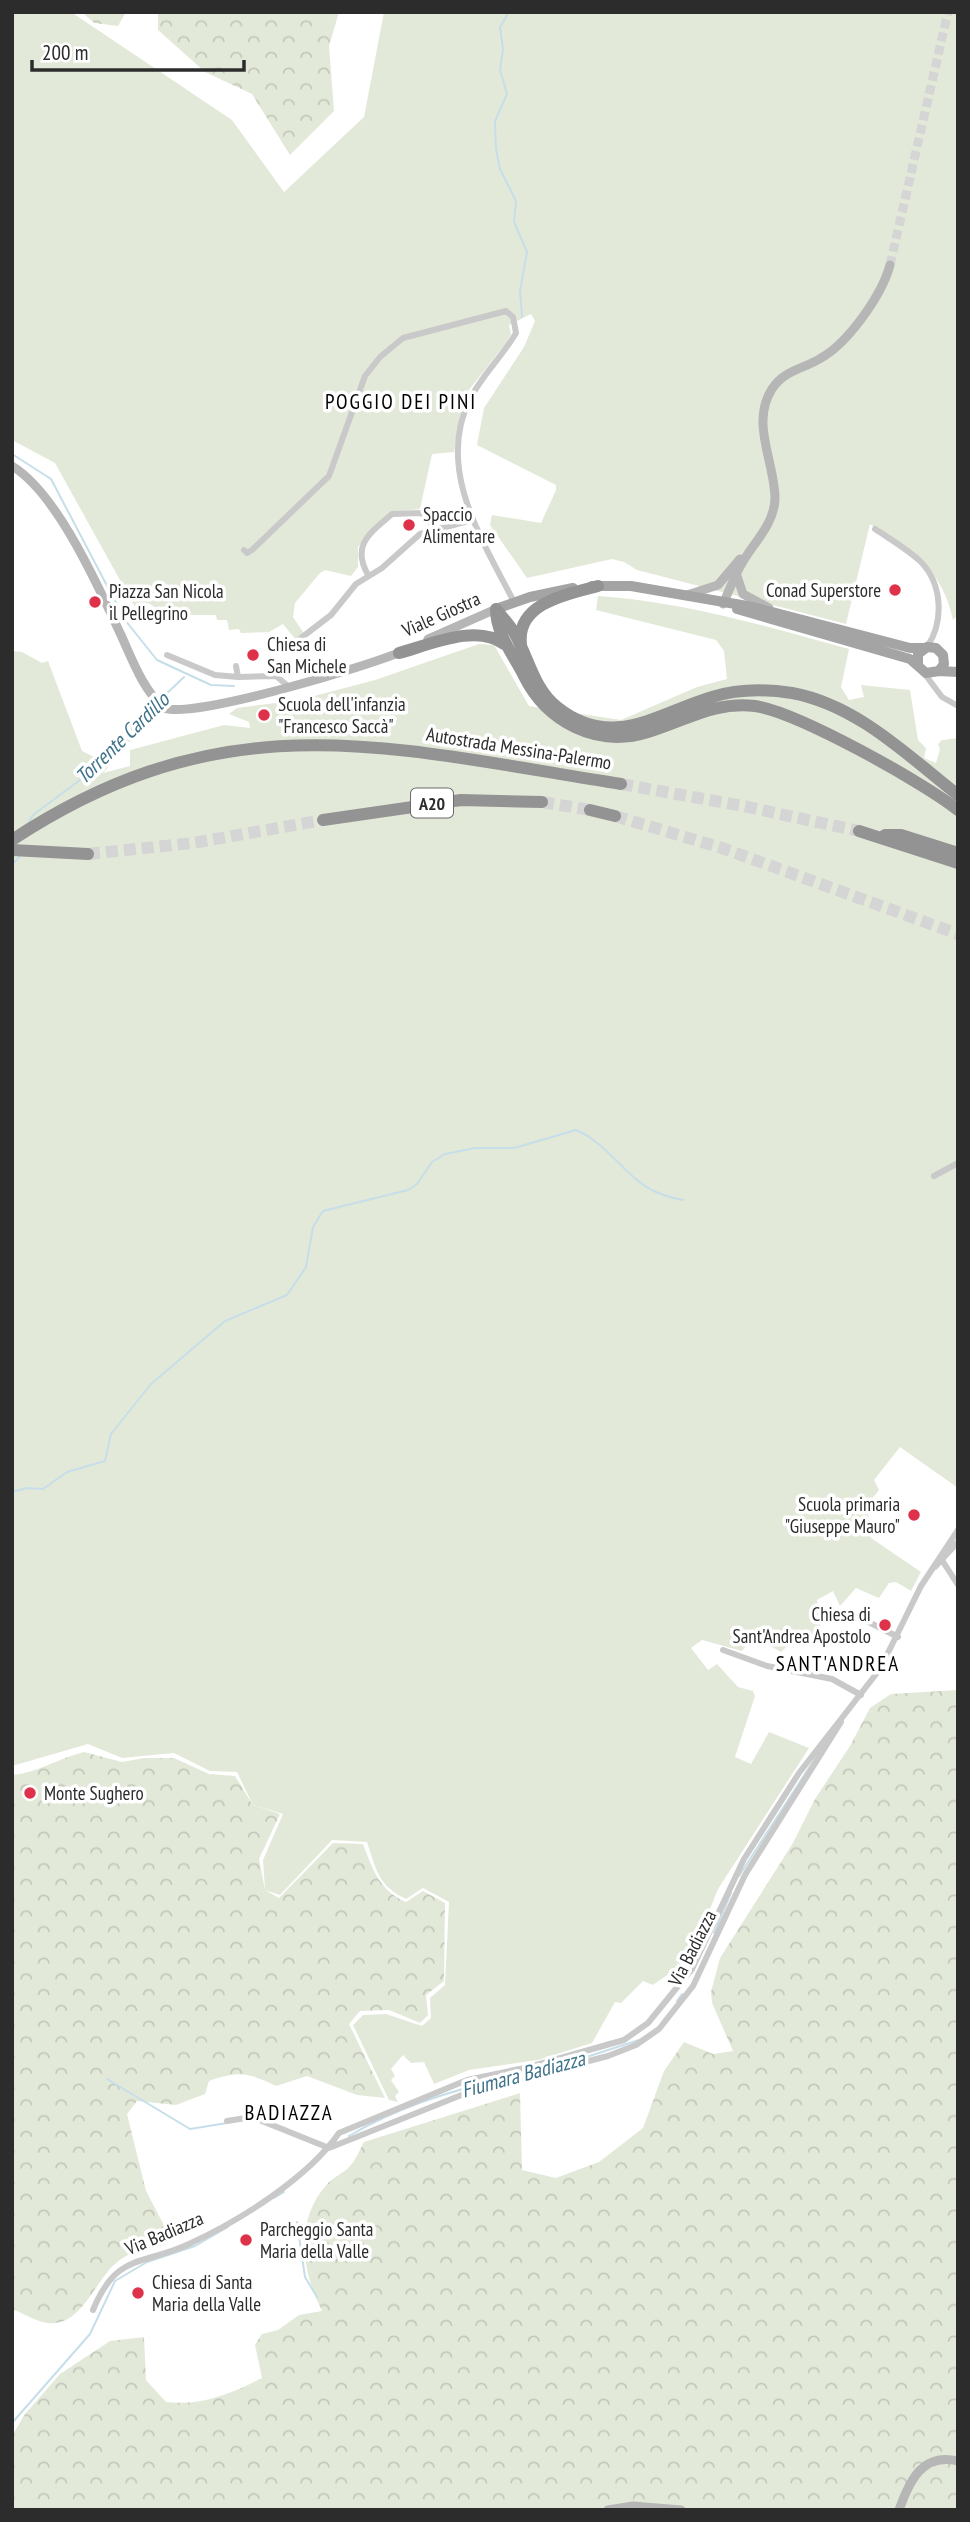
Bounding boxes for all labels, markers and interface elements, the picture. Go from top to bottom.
scale bar [32,28,243,72]
text: 200 m [42,39,88,66]
district label: POGGIO DEI PINI [325,388,477,415]
place label: Spaccio Alimentare [423,502,495,548]
marker: Spaccio Alimentare [401,517,417,533]
place label: Conad Superstore [766,578,881,602]
place label: Piazza San Nicola il Pellegrino [109,579,224,625]
marker: Conad Superstore [887,582,903,598]
street label: Viale Giostra [397,586,484,642]
marker: Piazza San Nicola il Pellegrino [87,594,103,610]
place label: Chiesa di San Michele [267,632,347,678]
marker: Chiesa di San Michele [245,647,261,663]
water label: Torrente Cardillo [69,685,176,790]
place label: Scuola dell'infanzia "Francesco Saccà" [278,692,406,738]
marker: Scuola dell'infanzia "Francesco Saccà" [256,707,272,723]
street label: Autostrada Messina-Palermo [425,722,613,774]
road number: A20 [411,788,453,818]
place label: Scuola primaria "Giuseppe Mauro" [785,1492,900,1538]
marker: Scuola primaria "Giuseppe Mauro" [906,1507,922,1523]
place label: Chiesa di Sant'Andrea Apostolo [733,1602,871,1648]
marker: Chiesa di Sant'Andrea Apostolo [877,1617,893,1633]
district label: SANT'ANDREA [776,1650,900,1677]
place label: Monte Sughero [44,1781,144,1805]
marker: Monte Sughero [22,1785,38,1801]
street label: Via Badiazza [662,1906,721,1991]
water label: Fiumara Badiazza [458,2044,589,2103]
district label: BADIAZZA [244,2099,334,2126]
street label: Via Badiazza [120,2206,207,2261]
place label: Parcheggio Santa Maria della Valle [260,2217,373,2263]
marker: Parcheggio Santa Maria della Valle [238,2232,254,2248]
place label: Chiesa di Santa Maria della Valle [152,2270,261,2316]
marker: Chiesa di Santa Maria della Valle [130,2285,146,2301]

